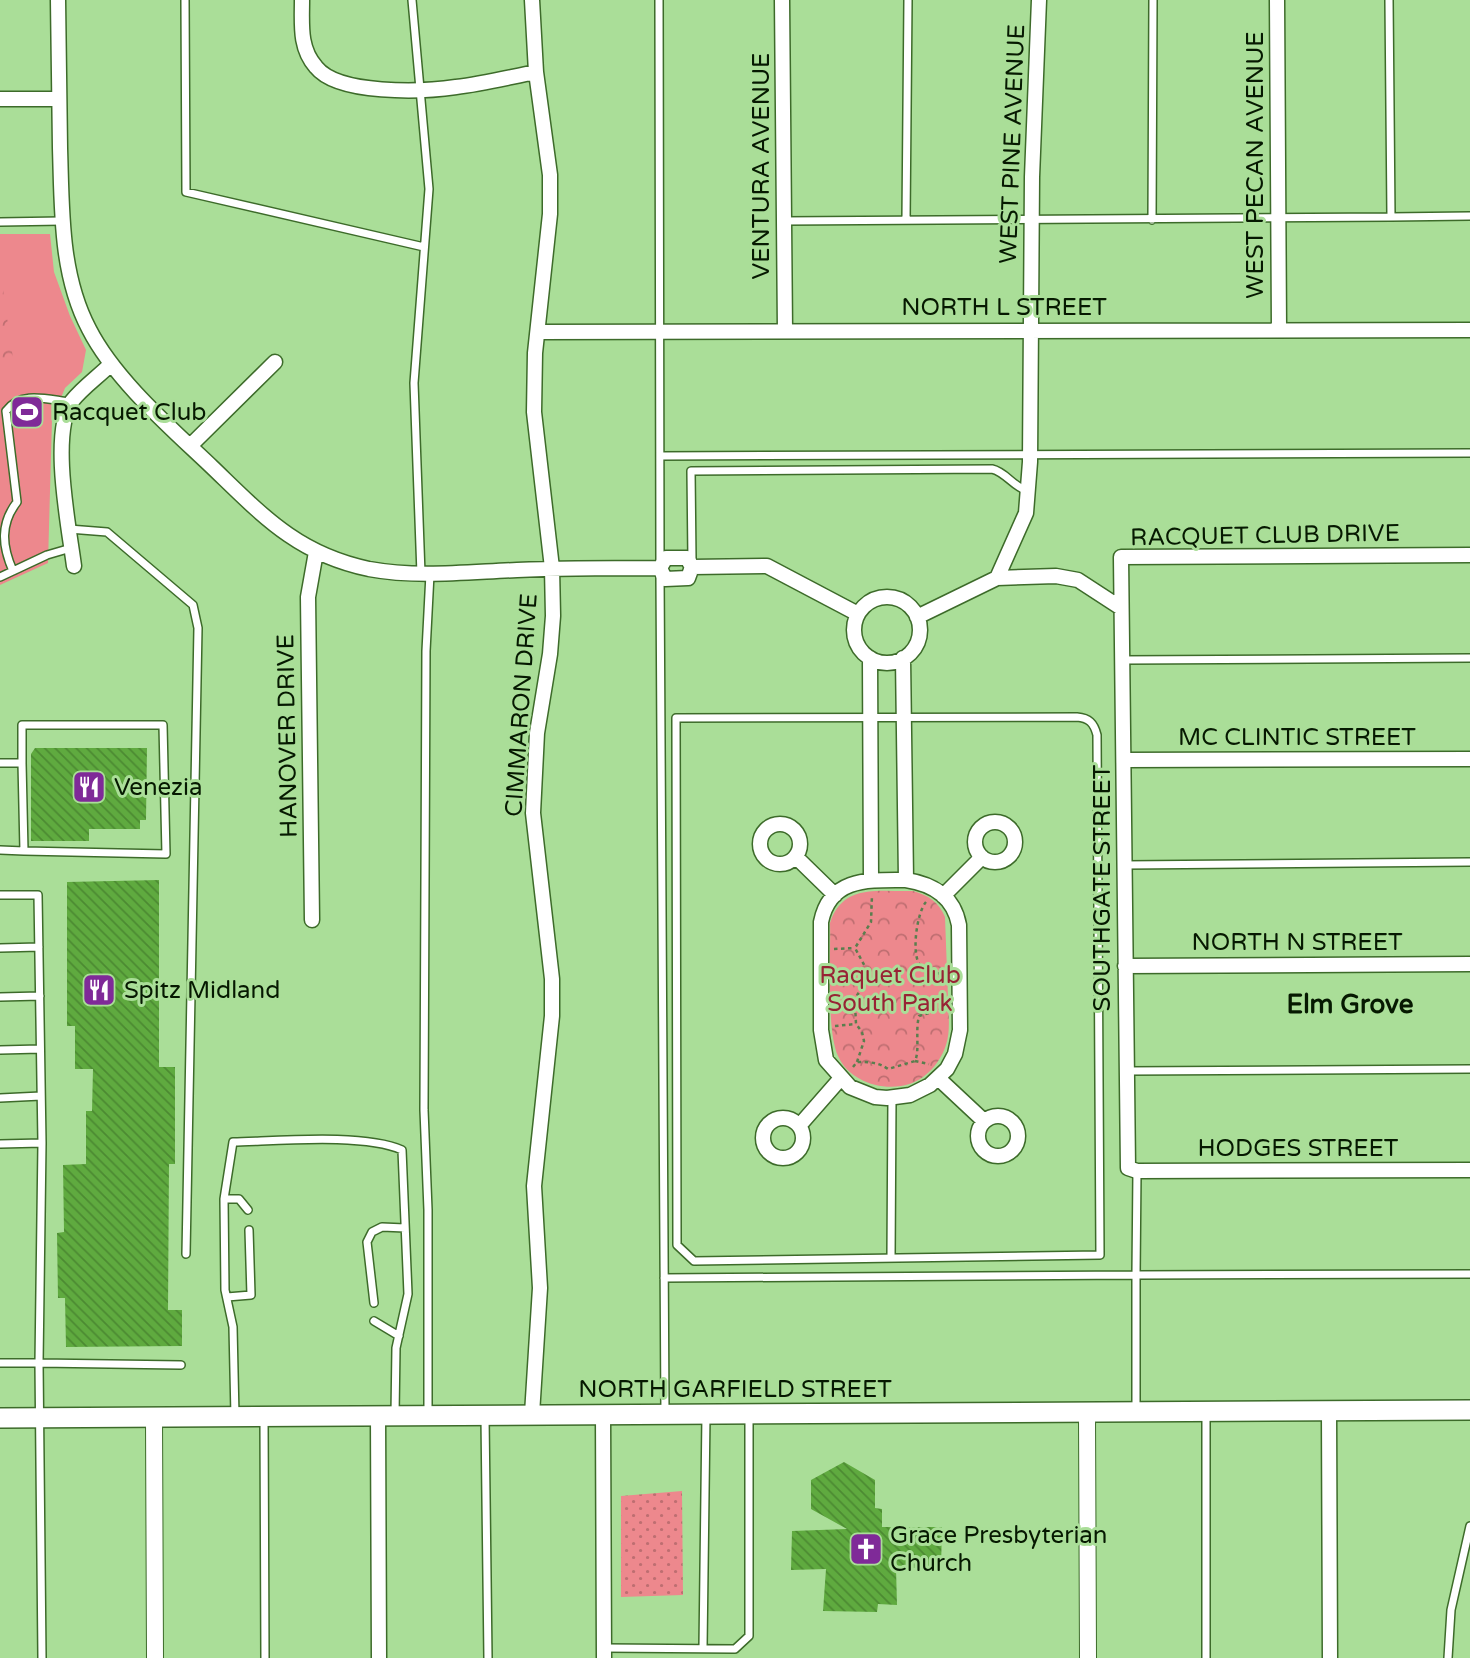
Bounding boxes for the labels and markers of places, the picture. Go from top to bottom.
sports icon: Racquet Club [8,393,46,431]
place label: Racquet Club [52,398,206,427]
restaurant icon: Venezia [70,768,108,806]
place label: Venezia [114,773,203,802]
restaurant icon: Spitz Midland [80,971,118,1009]
place label: Spitz Midland [124,976,280,1005]
place label: Grace Presbyterian Church [890,1521,1107,1578]
church icon: Grace Presbyterian Church [847,1530,885,1568]

